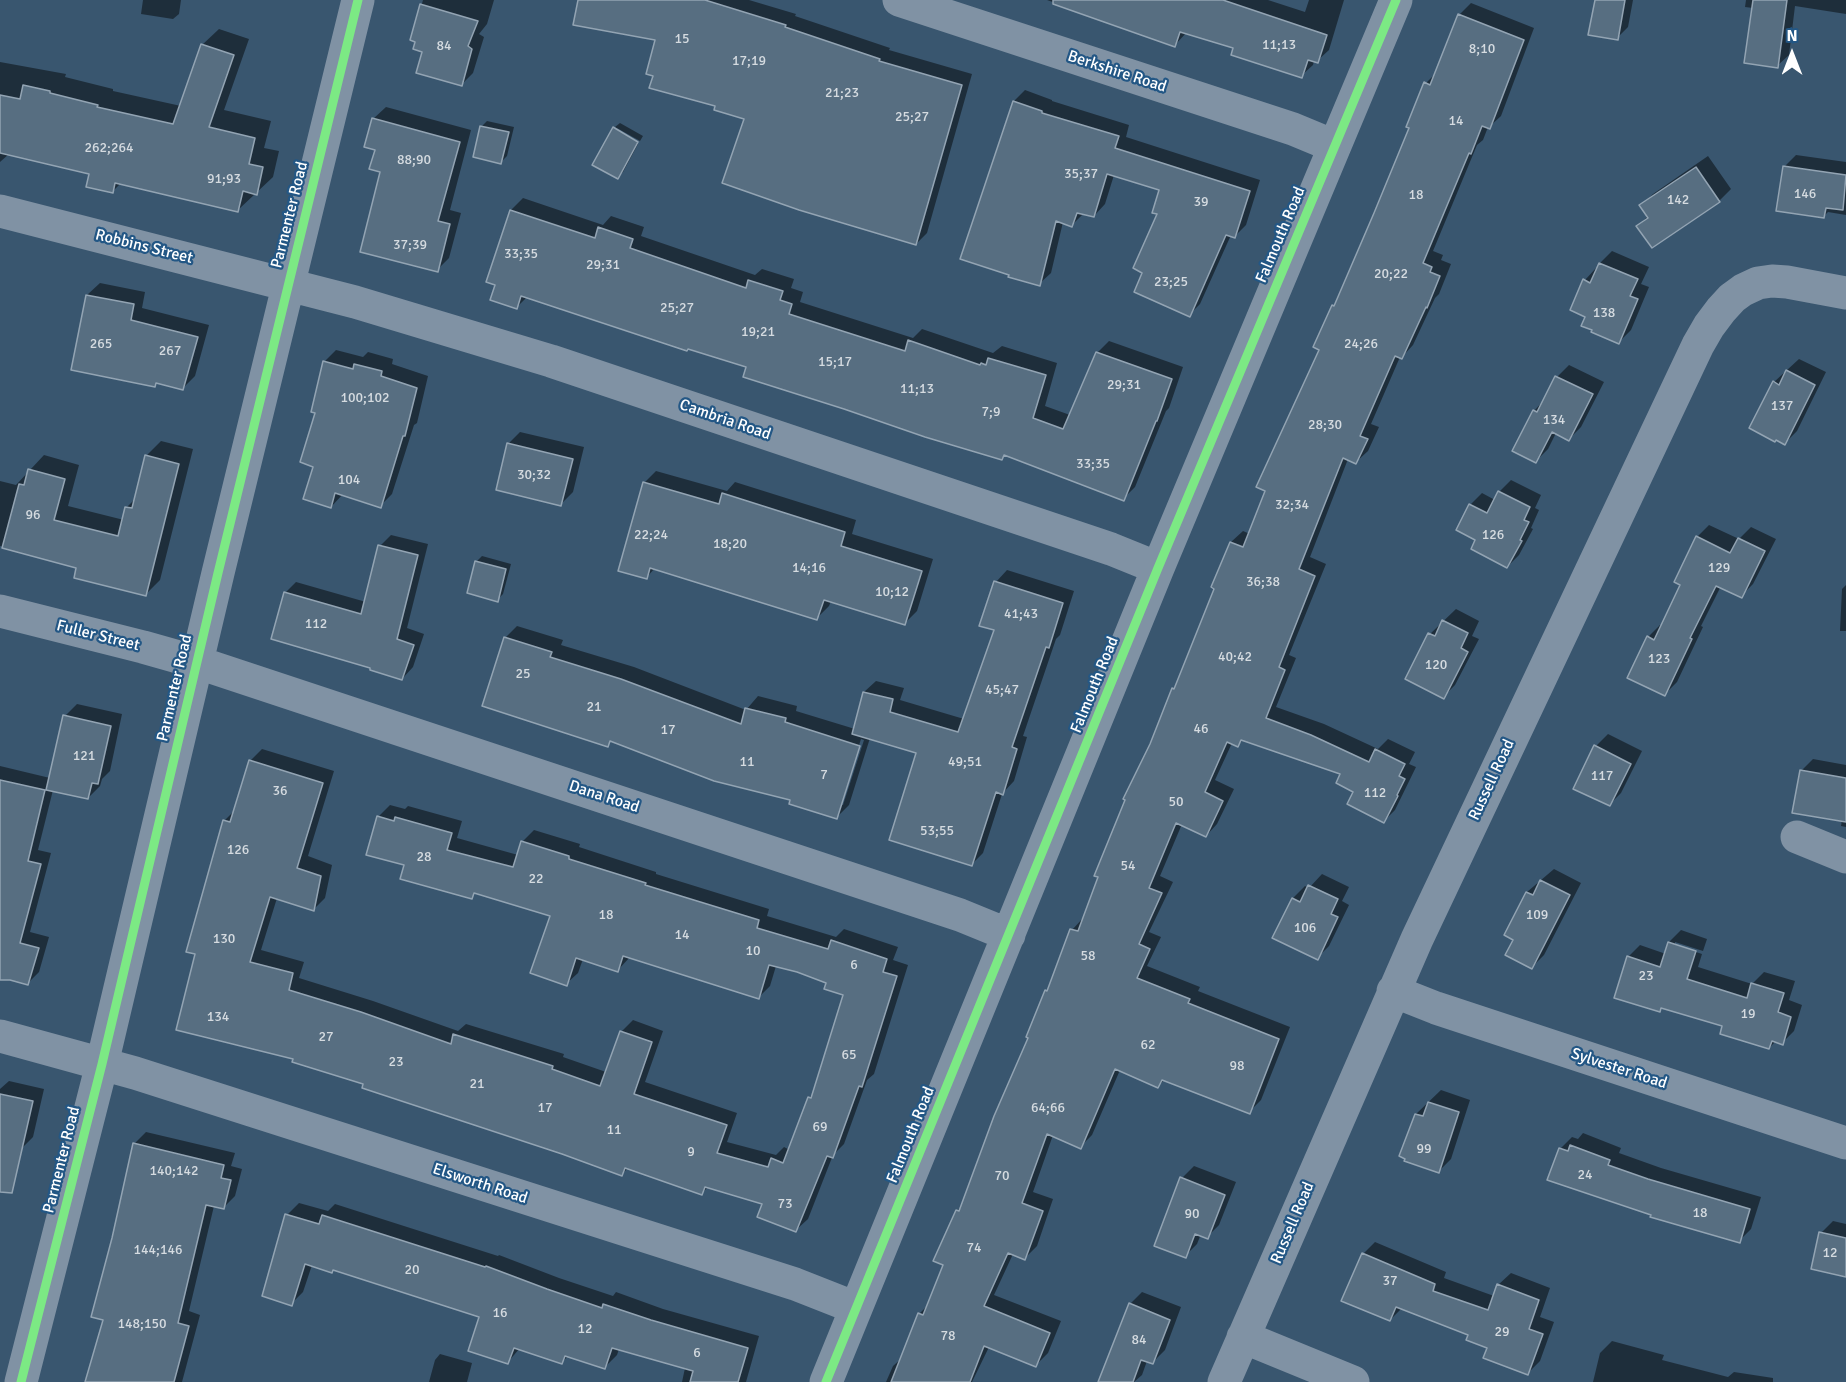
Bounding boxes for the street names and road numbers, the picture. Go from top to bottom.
street label: Berkshire Road [1065,47,1169,97]
street label: Parmenter Road [267,160,313,270]
street label: Falmouth Road [1252,184,1310,286]
street label: Robbins Street [93,226,195,268]
street label: Cambria Road [677,395,773,445]
street label: Fuller Street [55,616,141,656]
street label: Parmenter Road [153,633,197,743]
street label: Falmouth Road [1067,634,1123,736]
street label: Russell Road [1465,737,1519,823]
street label: Dana Road [566,777,642,817]
street label: Sylvester Road [1569,1044,1669,1094]
street label: Falmouth Road [883,1084,939,1186]
street label: Parmenter Road [39,1105,85,1215]
street label: Elsworth Road [430,1160,530,1208]
street label: Russell Road [1267,1179,1319,1267]

